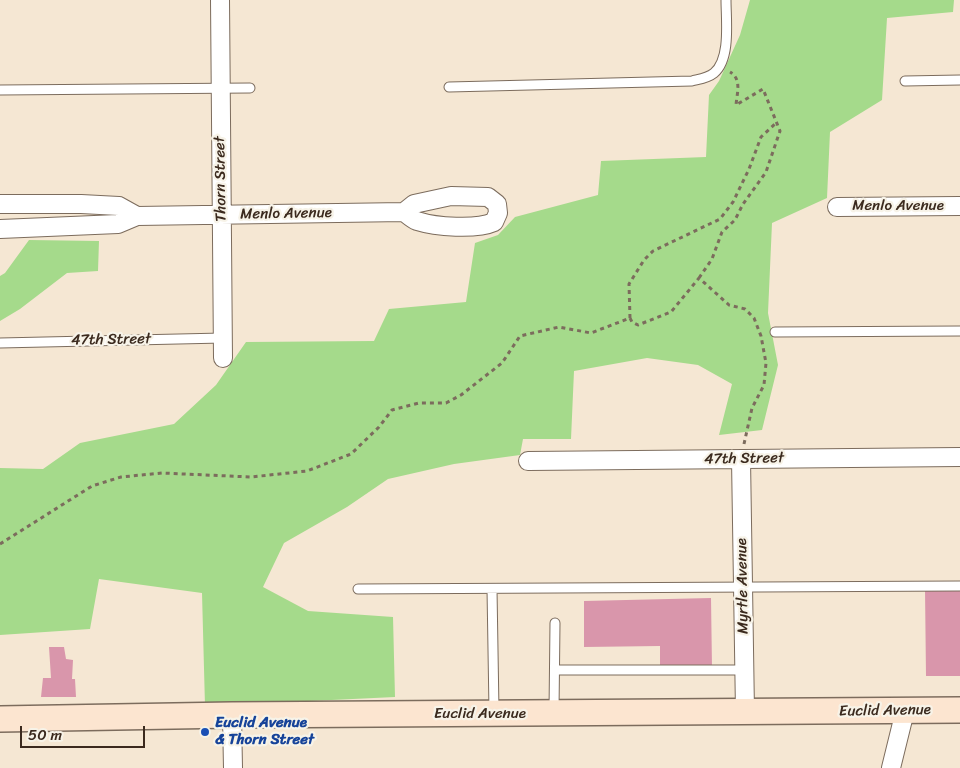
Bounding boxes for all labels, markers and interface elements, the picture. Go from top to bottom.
street label: Thorn Street [211,136,231,222]
street label: Menlo Avenue [852,197,944,215]
street label: Menlo Avenue [240,204,332,224]
street label: 47th Street [71,330,151,350]
street label: 47th Street [704,449,784,469]
street label: Myrtle Avenue [733,538,753,634]
street label: Euclid Avenue [839,701,931,721]
street label: Euclid Avenue [434,705,526,723]
place label: Euclid Avenue & Thorn Street [215,714,314,749]
scale bar [22,716,148,748]
text: 50 m [28,722,62,748]
marker: Euclid Avenue & Thorn Street [199,726,211,738]

